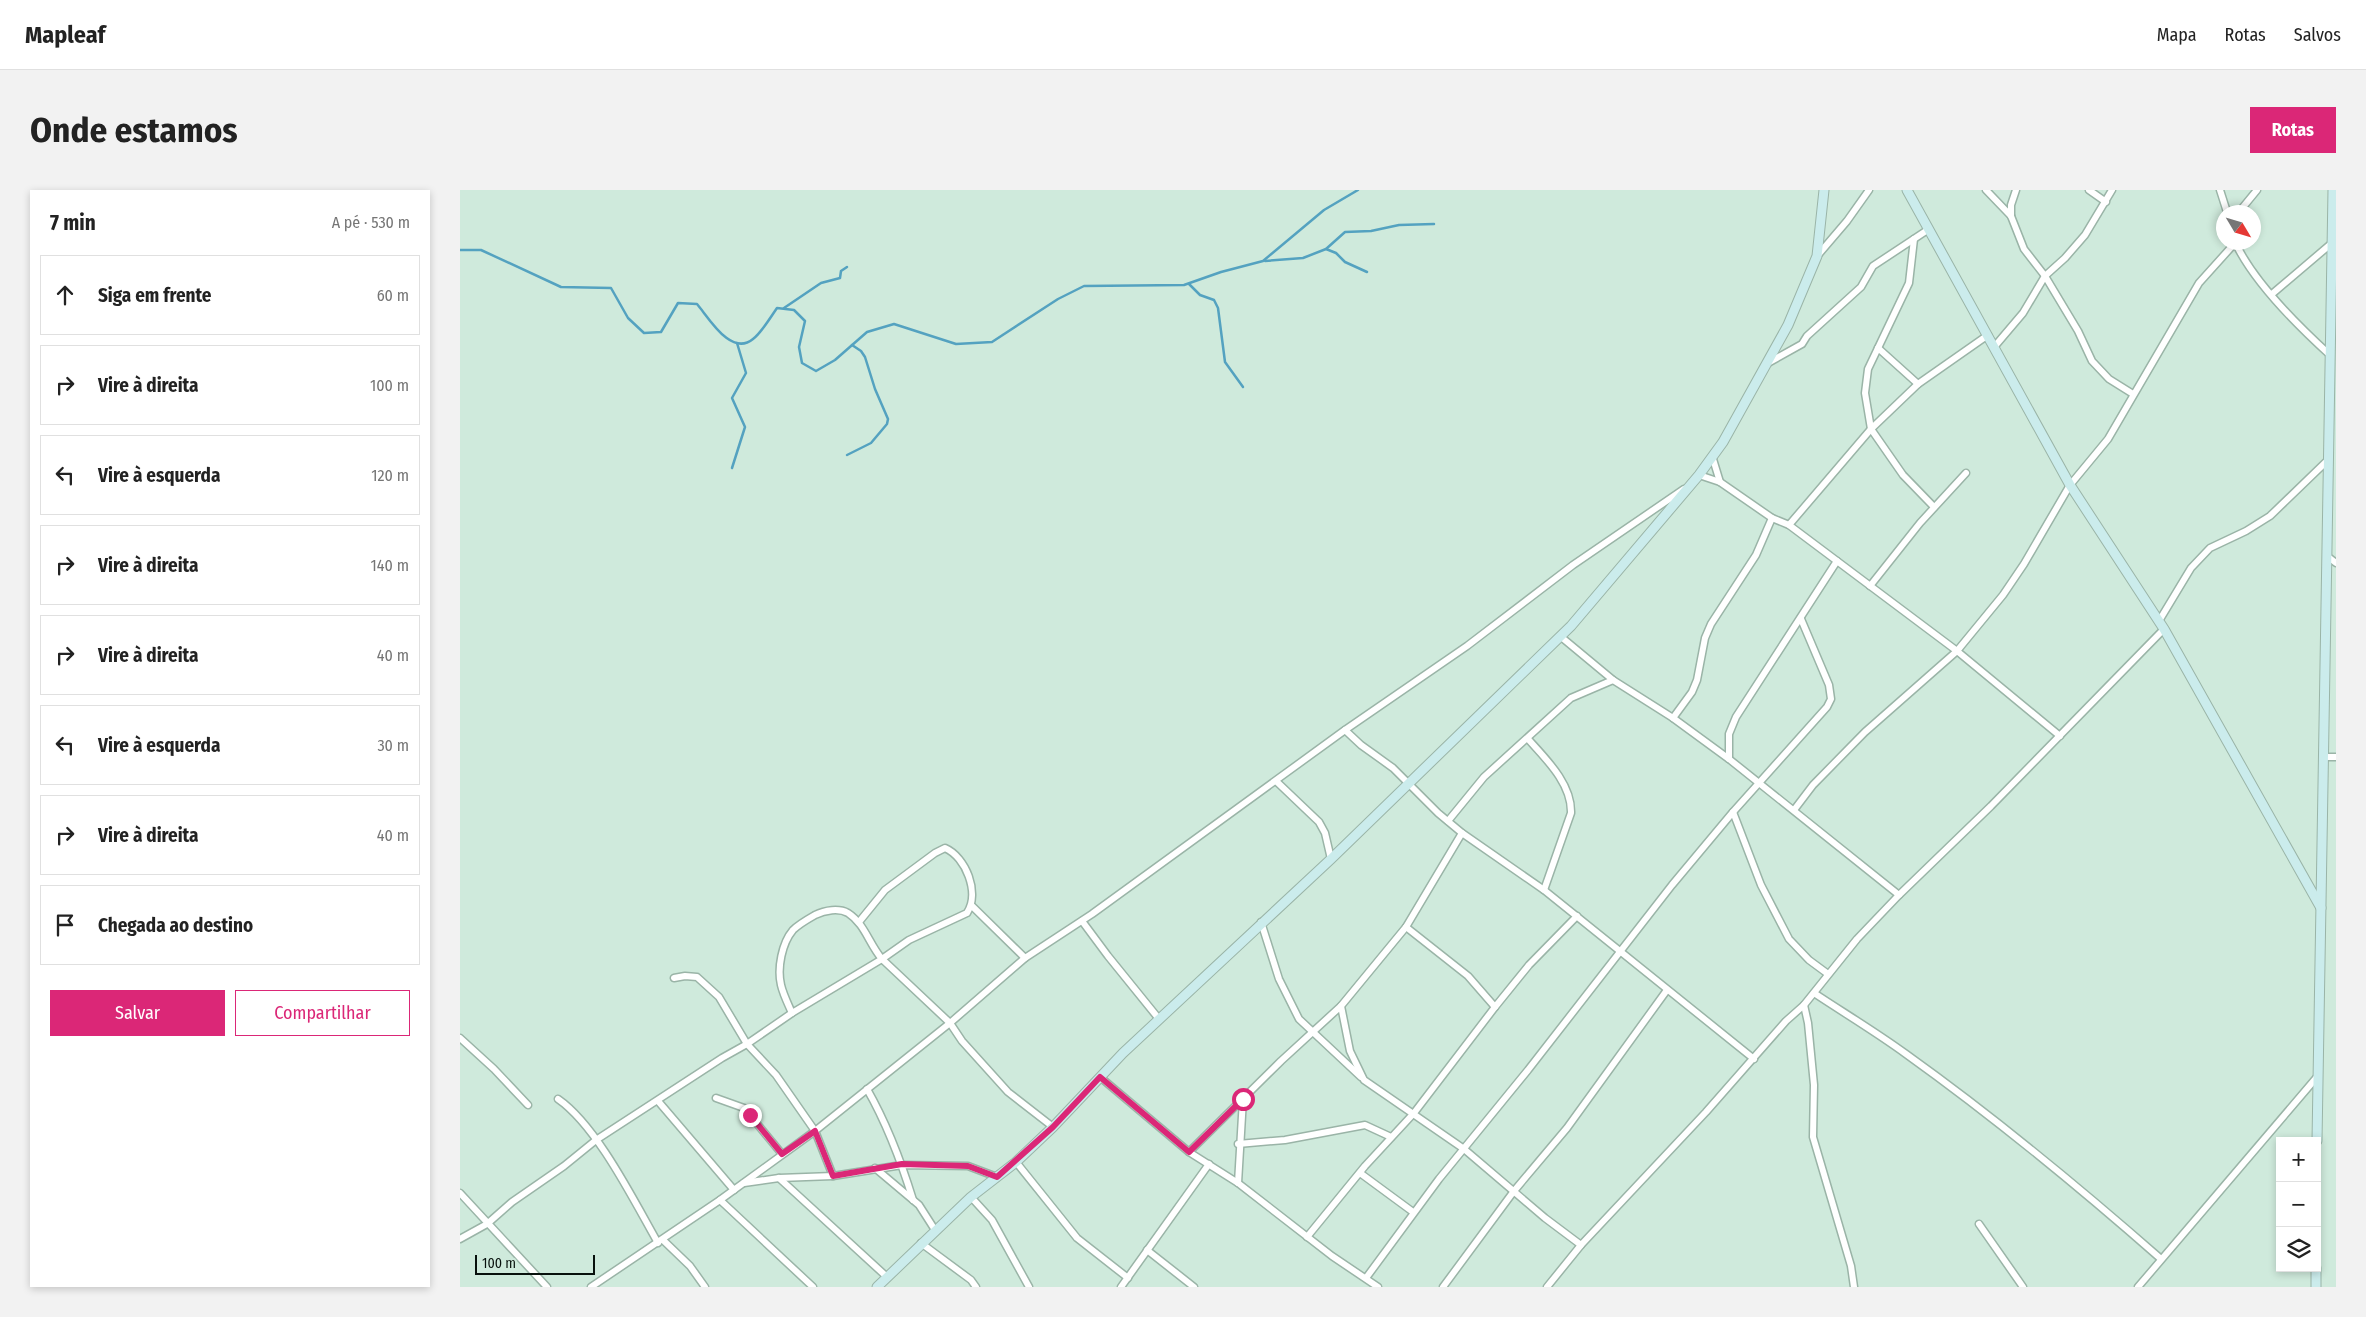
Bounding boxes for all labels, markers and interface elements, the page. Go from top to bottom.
text: Mapleaf [25,21,105,49]
text: Mapa [2157,24,2197,46]
text: Rotas [2225,24,2266,46]
text: Salvos [2294,24,2341,46]
button: Rotas [2250,107,2336,153]
text: Onde estamos [30,109,238,151]
north arrow [2216,205,2261,250]
text: 7 min [50,210,96,236]
text: A pé · 530 m [332,213,410,232]
icon: ahead [51,281,79,309]
text: Siga em frente [98,284,212,307]
text: 60 m [377,286,409,305]
icon: right [51,371,79,399]
text: Vire à direita [98,374,199,397]
text: 100 m [370,376,409,395]
icon: left [51,461,79,489]
text: Vire à esquerda [98,464,220,487]
text: 120 m [371,466,409,485]
icon: right [51,551,79,579]
text: Vire à direita [98,554,199,577]
text: 140 m [371,556,409,575]
icon: right [51,641,79,669]
text: Vire à direita [98,644,199,667]
text: 40 m [377,646,409,665]
icon: left [51,731,79,759]
text: Vire à esquerda [98,734,220,757]
text: 30 m [377,736,409,755]
icon: right [51,821,79,849]
text: Vire à direita [98,824,199,847]
text: 40 m [377,826,409,845]
icon: arrive [51,911,79,939]
text: Chegada ao destino [98,914,253,937]
button: Salvar [50,990,225,1036]
button: Compartilhar [235,990,410,1036]
route start [1232,1088,1255,1111]
route end [739,1104,762,1127]
map controls [2276,1137,2321,1272]
button: + [2276,1137,2321,1182]
button: − [2276,1182,2321,1227]
button: layers [2276,1227,2321,1272]
scale bar [475,1252,595,1275]
text: 100 m [482,1255,516,1272]

